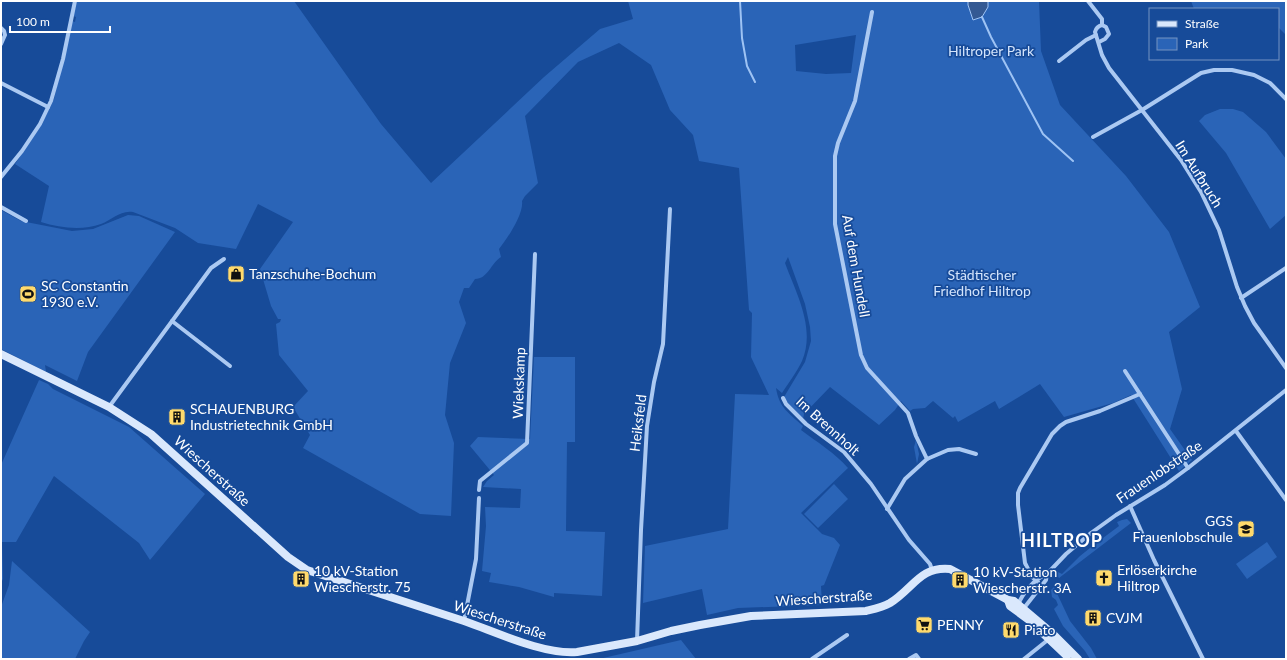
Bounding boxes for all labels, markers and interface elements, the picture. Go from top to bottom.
scale bar [10,8,110,34]
legend [1149,8,1279,60]
text: 100 m [16,14,50,29]
text: Straße [1185,16,1219,31]
text: Park [1185,36,1209,51]
park label: Hiltroper Park [948,42,1035,59]
street label: Im Aufbruch [1172,137,1227,210]
street label: Auf dem Hundell [839,213,874,318]
shop icon: Tanzschuhe-Bochum [226,264,246,284]
place label: Tanzschuhe-Bochum [249,265,376,282]
park label: Städtischer Friedhof Hiltrop [933,266,1031,299]
place label: SC Constantin 1930 e.V. [41,277,129,310]
sports icon: SC Constantin 1930 e.V. [18,284,38,304]
street label: Wiekskamp [509,347,528,419]
street label: Heiksfeld [626,393,649,453]
street label: Im Brennholt [793,393,864,459]
place label: SCHAUENBURG Industrietechnik GmbH [190,400,333,433]
building icon: SCHAUENBURG Industrietechnik GmbH [167,407,187,427]
street label: Wiescherstraße [171,432,254,509]
street label: Frauenlobstraße [1113,437,1205,507]
place label: GGS Frauenlobschule [1133,512,1233,545]
school or university icon: GGS Frauenlobschule [1236,519,1256,539]
district label: HILTROP [1021,529,1103,551]
place label: Erlöserkirche Hiltrop [1117,561,1197,594]
place label: 10 kV-Station Wiescherstr. 75 [314,562,411,595]
place label: 10 kV-Station Wiescherstr. 3A [973,563,1072,596]
church icon: Erlöserkirche Hiltrop [1094,568,1114,588]
building icon: 10 kV-Station Wiescherstr. 75 [291,569,311,589]
building icon: 10 kV-Station Wiescherstr. 3A [950,570,970,590]
street label: Wiescherstraße [775,586,873,609]
street label: Wiescherstraße [452,596,549,643]
building icon: CVJM [1083,608,1103,628]
place label: CVJM [1106,609,1143,626]
supermarket icon: PENNY [914,615,934,635]
place label: PENNY [937,616,984,633]
restaurant icon: Piato [1001,620,1021,640]
place label: Piato [1024,621,1056,638]

